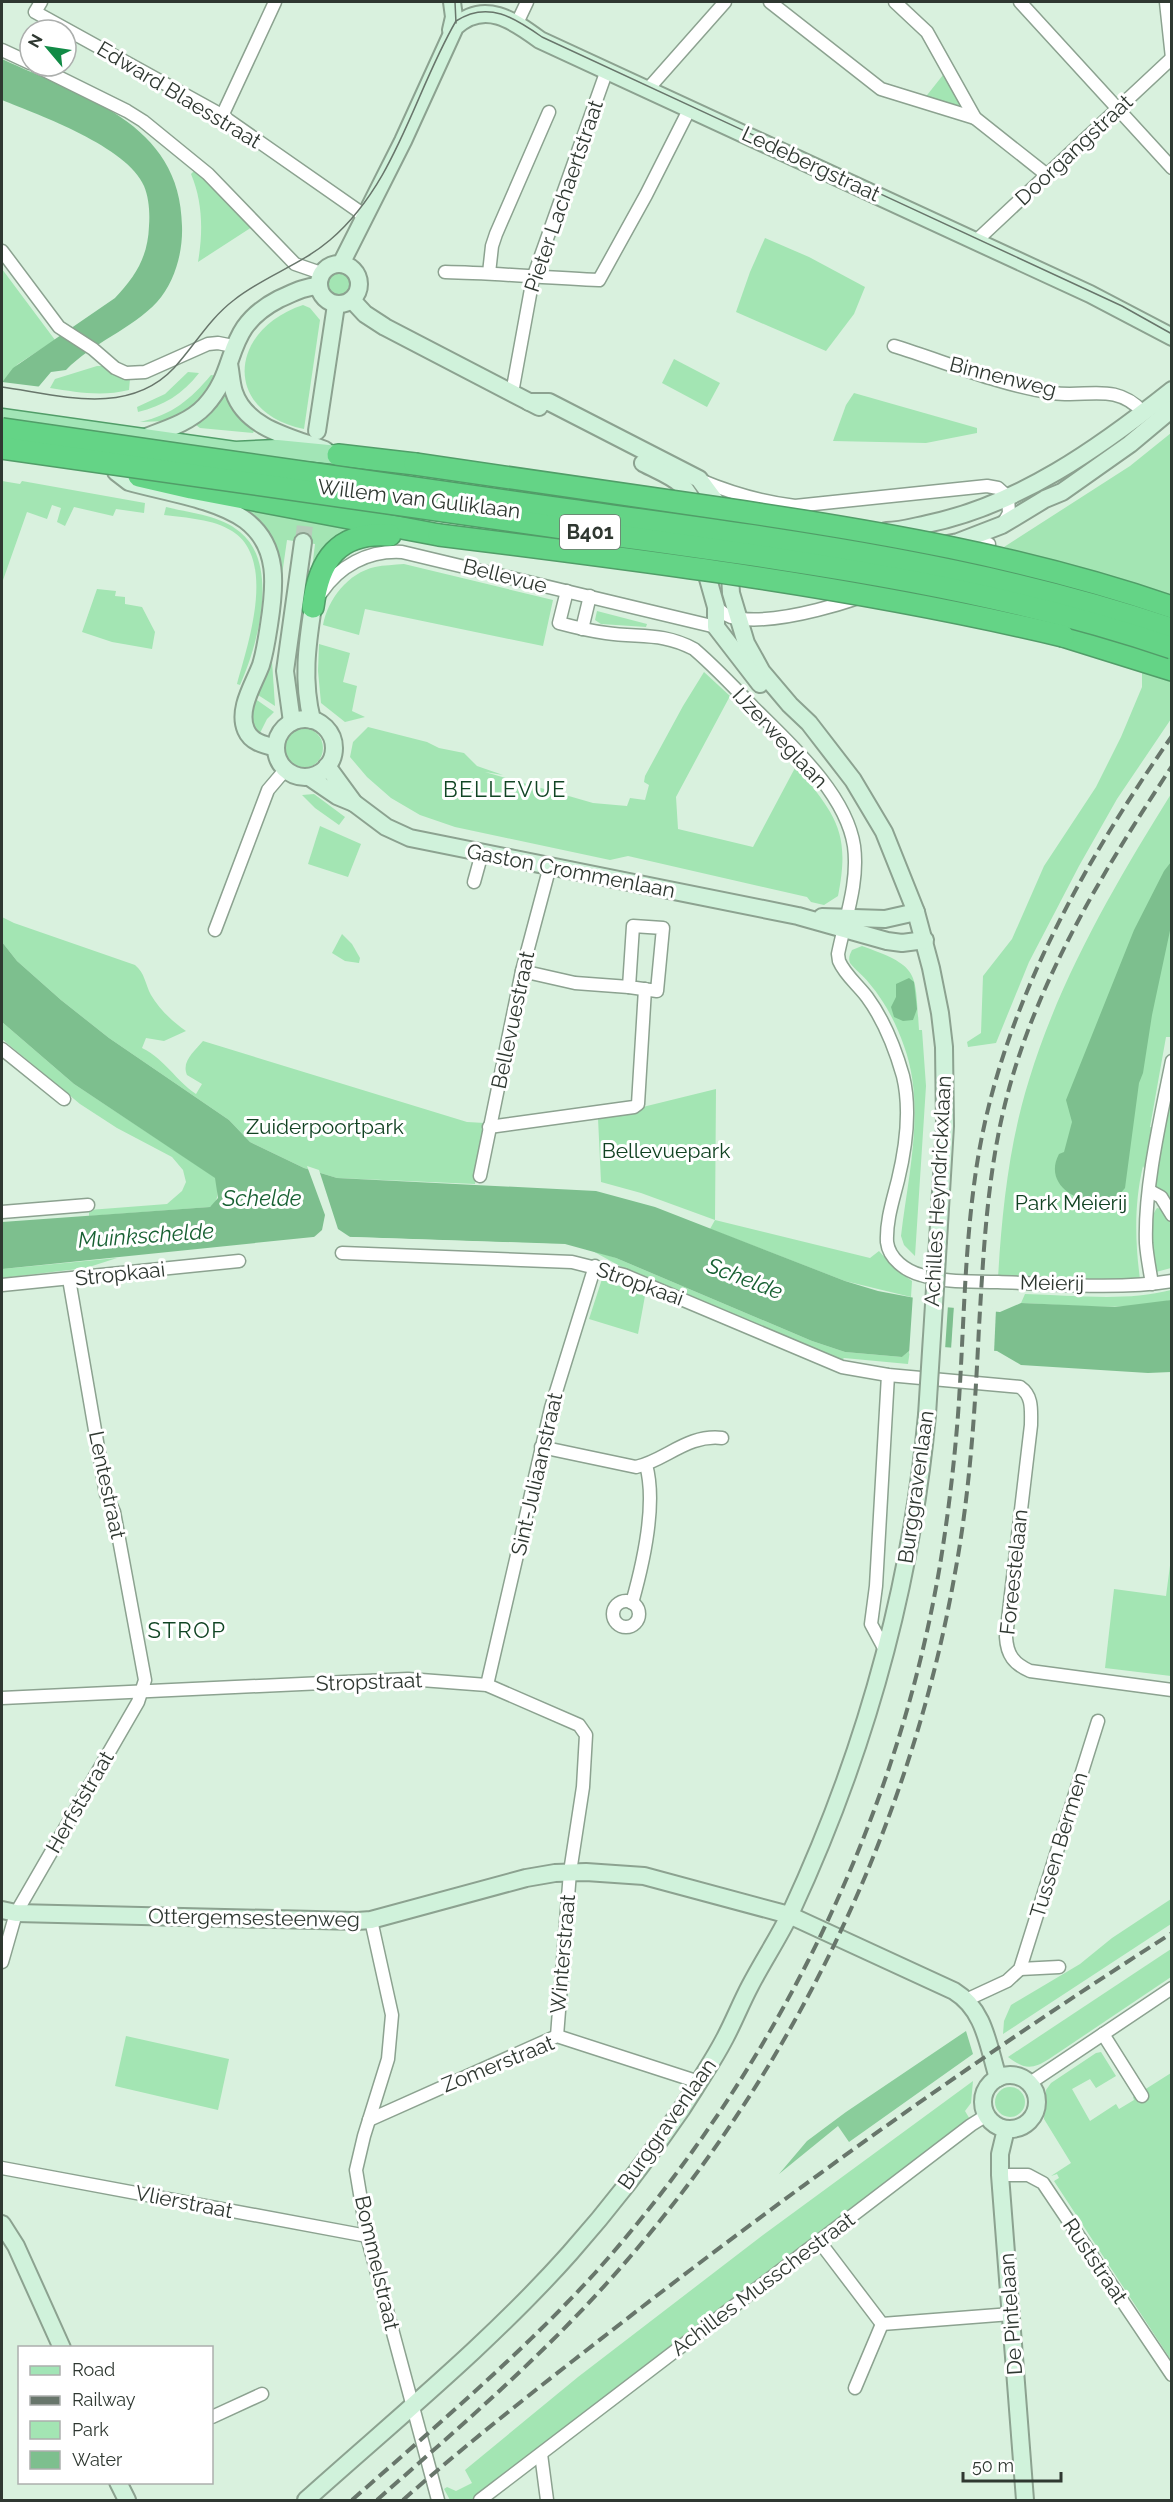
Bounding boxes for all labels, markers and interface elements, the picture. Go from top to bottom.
north arrow [18,18,78,78]
text: N [24,31,47,51]
street label: Edward Blaesstraat [93,36,266,154]
street label: Doorgangstraat [1010,89,1137,210]
street label: Pieter Lachaertstraat [519,97,608,295]
street label: Ledebergstraat [738,121,884,206]
street label: Binnenweg [947,351,1059,402]
street label: Willem van Guliklaan [316,474,522,523]
road number: B401 [560,515,620,549]
street label: Bellevue [460,553,550,598]
street label: IJzerweglaan [728,682,833,793]
district label: BELLEVUE [443,776,567,802]
street label: Gaston Crommenlaan [465,838,677,903]
street label: Bellevuestraat [486,949,539,1091]
street label: Achilles Heyndrickxlaan [919,1075,956,1307]
park label: Zuiderpoortpark [246,1114,404,1139]
park label: Bellevuepark [602,1138,730,1163]
water label: Schelde [221,1185,302,1211]
park label: Park Meierij [1015,1190,1127,1215]
water label: Muinkschelde [77,1217,215,1253]
water label: Schelde [702,1251,787,1304]
street label: Stropkaai [74,1256,166,1291]
street label: Stropkaai [593,1256,687,1311]
street label: Meierij [1020,1269,1084,1296]
street label: Sint-Juliaanstraat [506,1390,567,1558]
street label: Burggravenlaan [892,1409,939,1565]
street label: Lentestraat [84,1428,131,1541]
street label: Foreestelaan [994,1508,1033,1636]
district label: STROP [148,1617,226,1643]
street label: Stropstraat [315,1667,423,1696]
street label: Herfststraat [40,1746,119,1857]
street label: Tussen Bermen [1024,1769,1093,1921]
street label: Winterstraat [545,1893,580,2015]
street label: Ottergemsesteenweg [148,1903,360,1932]
street label: Zomerstraat [438,2030,558,2097]
street label: Burggravenlaan [612,2053,721,2194]
street label: Vlierstraat [133,2180,235,2223]
street label: Bommelstraat [350,2193,405,2333]
street label: Achilles Musschestraat [666,2206,859,2361]
street label: Ruststraat [1058,2213,1133,2308]
street label: De Pintelaan [994,2252,1027,2376]
legend [18,2346,213,2484]
text: Road [72,2359,115,2380]
text: Railway [72,2389,136,2410]
text: Park [72,2419,109,2440]
scale bar [963,2445,1060,2483]
text: Water [72,2449,123,2470]
text: 50 m [972,2455,1014,2476]

